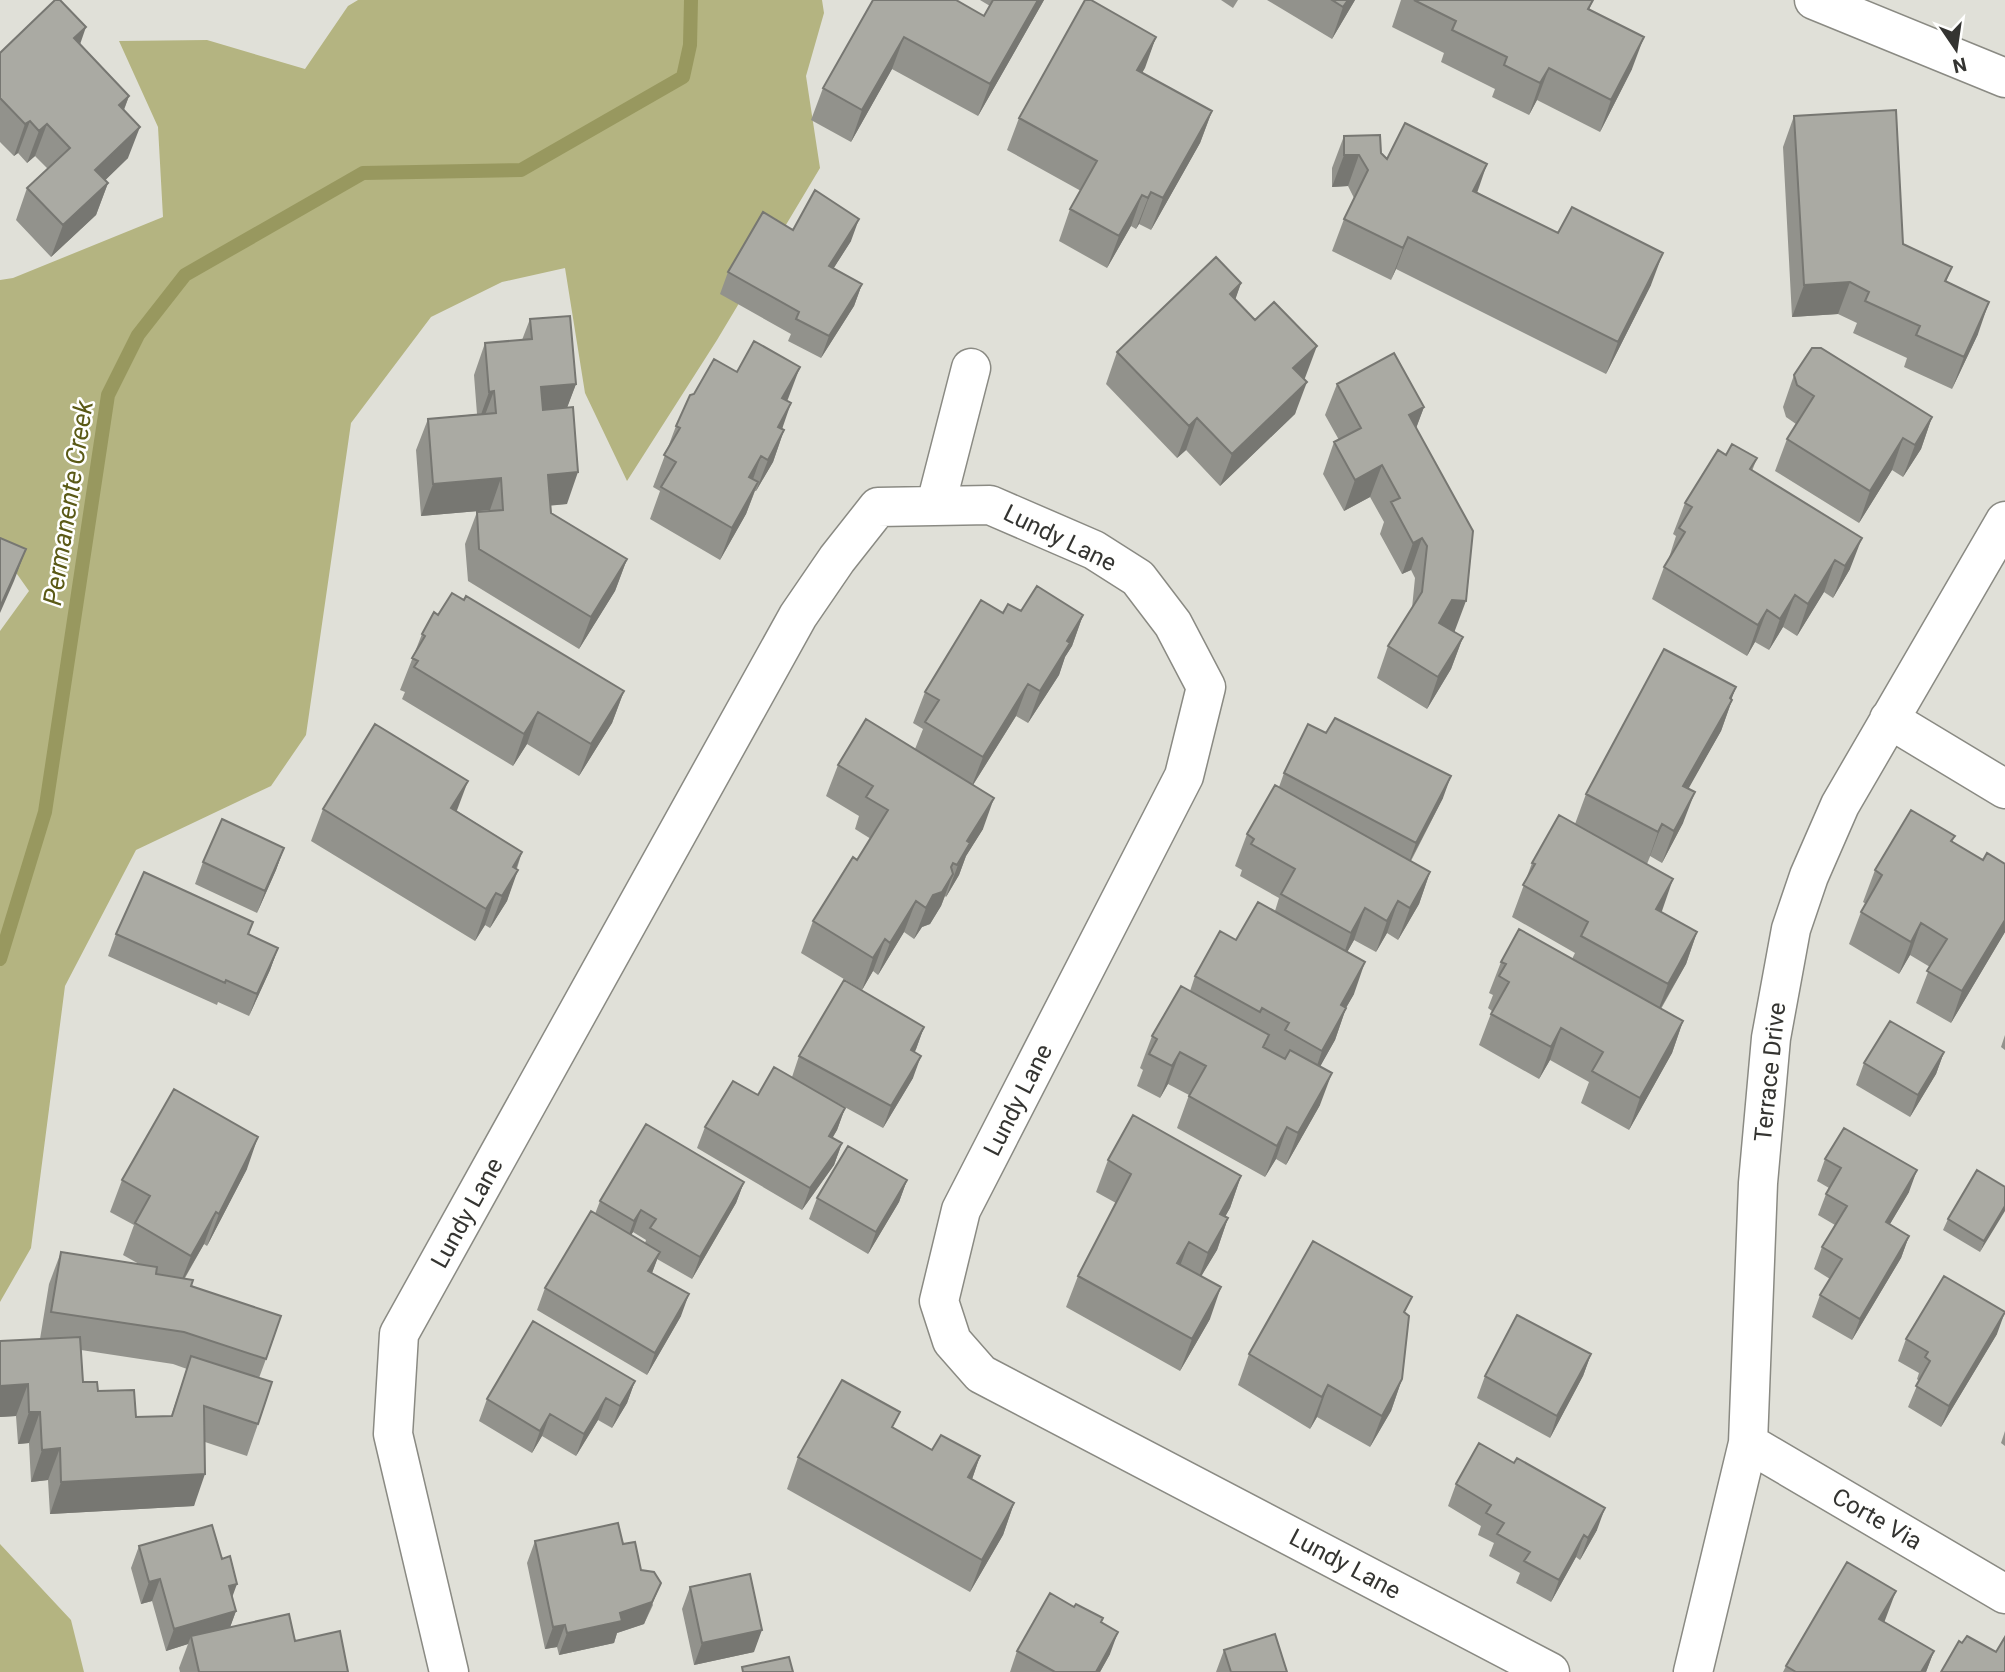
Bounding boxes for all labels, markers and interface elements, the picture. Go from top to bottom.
north arrow [1921,14,1991,84]
text: N [1951,52,1969,78]
water label: Permanente Creek [37,397,99,608]
street label: Lundy Lane [999,499,1121,577]
street label: Terrace Drive [1749,1001,1791,1143]
street label: Lundy Lane [978,1039,1058,1161]
street label: Lundy Lane [425,1153,509,1273]
street label: Corte Via [1827,1482,1927,1556]
street label: Lundy Lane [1285,1523,1405,1605]

